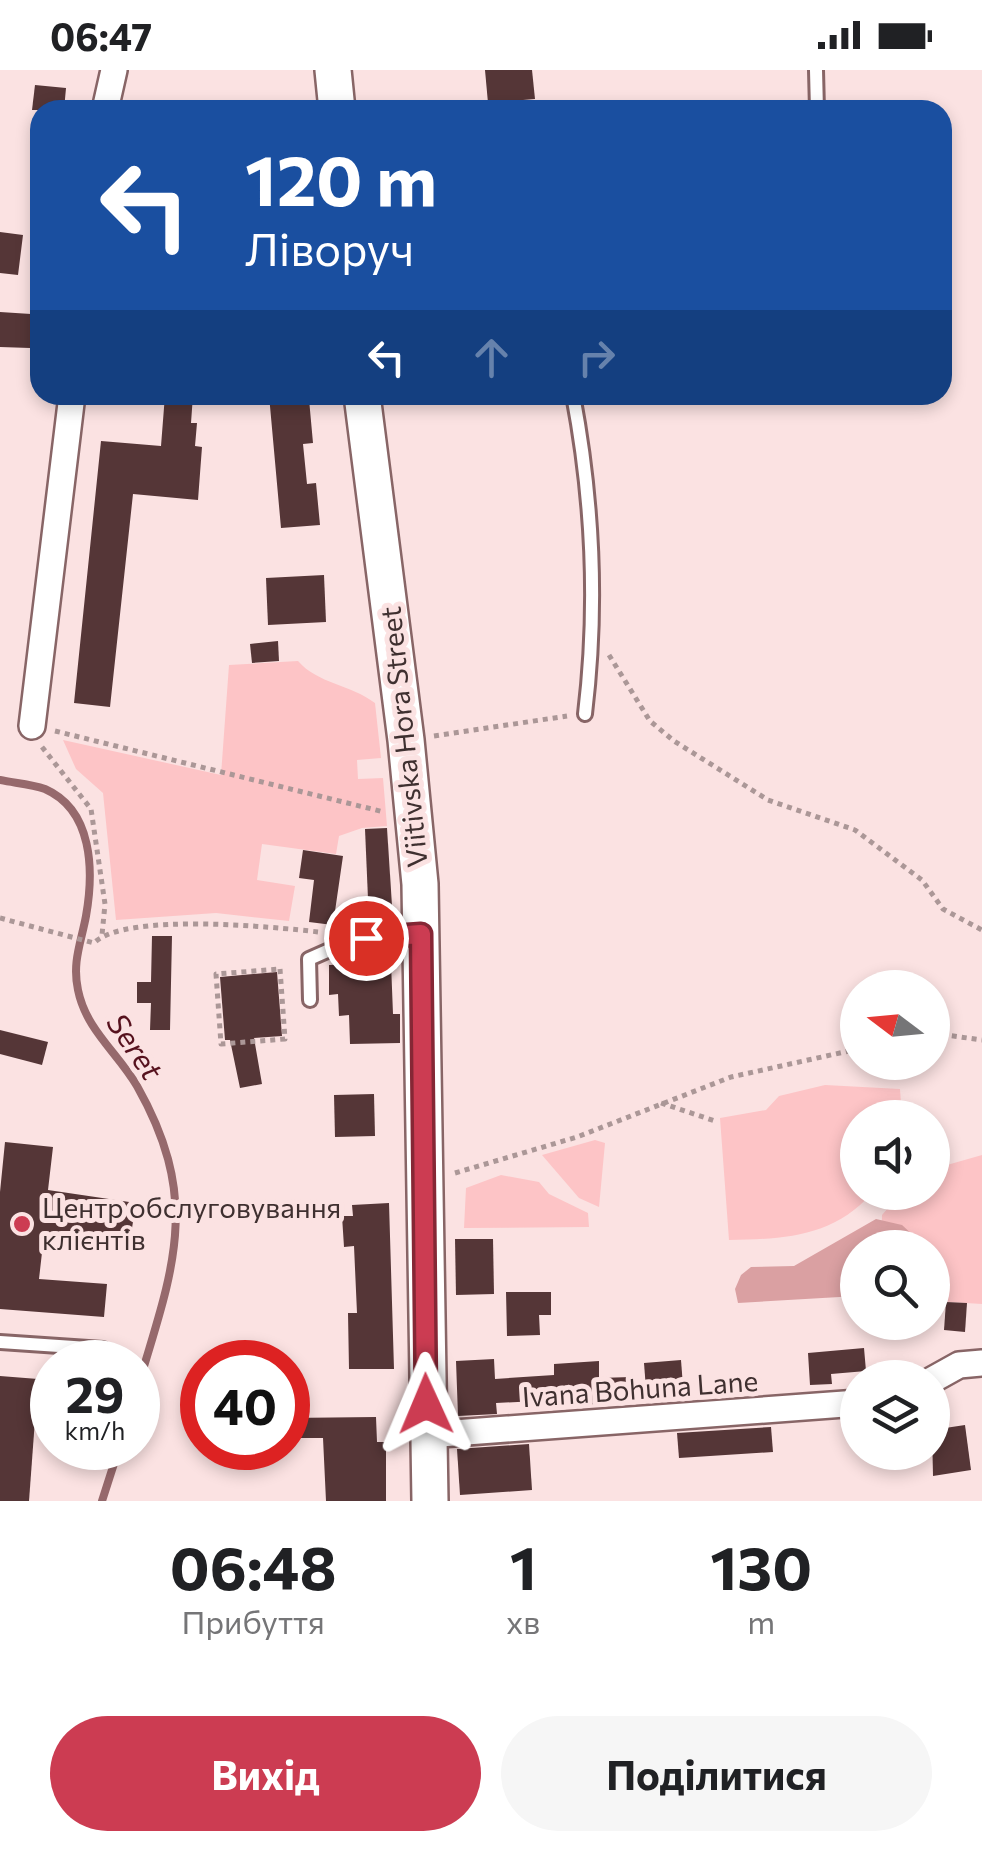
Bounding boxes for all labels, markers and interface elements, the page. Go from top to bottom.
text: 06:47 [50,12,152,59]
text: 120 m [245,135,437,220]
icon: left [80,140,210,270]
text: Ліворуч [245,220,414,275]
icon: left [359,330,414,385]
icon: ahead [464,330,519,385]
icon: right [569,330,624,385]
street label: Viitivska Hora Street [372,605,434,869]
pin [324,896,409,981]
icon: arrive [339,911,394,966]
north arrow [840,970,950,1080]
map controls [840,970,950,1470]
water label: Seret [100,1005,172,1087]
button: sound [840,1100,950,1210]
place label: Центр обслуговування клієнтів [42,1190,341,1256]
marker: Центр обслуговування клієнтів [11,1213,33,1235]
button: search [840,1230,950,1340]
speed limit sign: 40 [180,1340,310,1470]
position arrow [374,1352,478,1456]
button: layers [840,1360,950,1470]
text: 29 [65,1362,124,1423]
street label: Ivana Bohuna Lane [521,1363,759,1413]
text: km/h [65,1415,125,1445]
text: 06:48 [170,1529,337,1602]
text: 1 [510,1529,537,1602]
text: 130 [710,1529,812,1602]
text: Прибуття [182,1601,325,1641]
text: хв [506,1601,540,1641]
text: m [747,1601,775,1641]
button: Вихід [50,1716,481,1831]
button: Поділитися [501,1716,932,1831]

